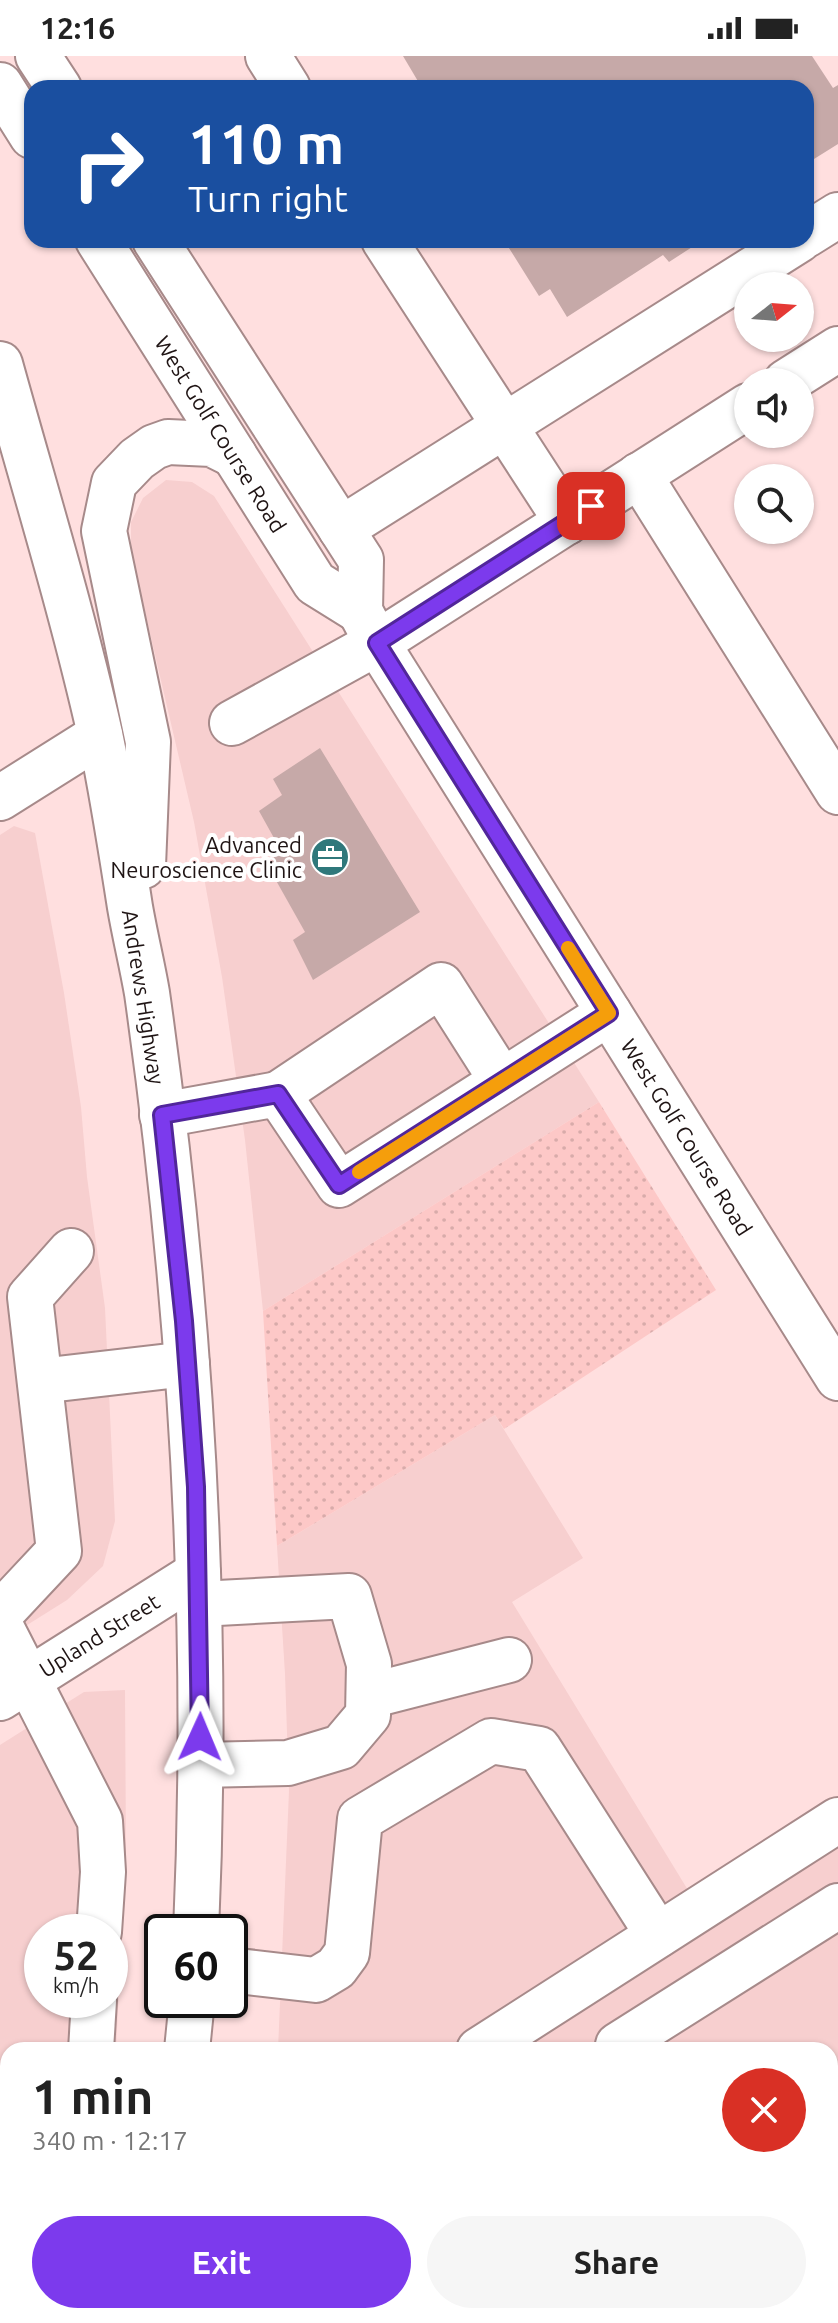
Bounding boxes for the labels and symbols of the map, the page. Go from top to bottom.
north arrow [734,272,814,352]
street label: West Golf Course Road [150,331,292,537]
pin [557,472,625,540]
place label: Advanced Neuroscience Clinic [110,832,302,882]
office icon: Advanced Neuroscience Clinic [309,836,351,878]
street label: Andrews Highway [118,908,170,1087]
street label: West Golf Course Road [616,1034,758,1240]
street label: Upland Street [34,1588,164,1682]
position arrow [158,1695,242,1779]
speed limit sign: 60 [144,1914,248,2018]

